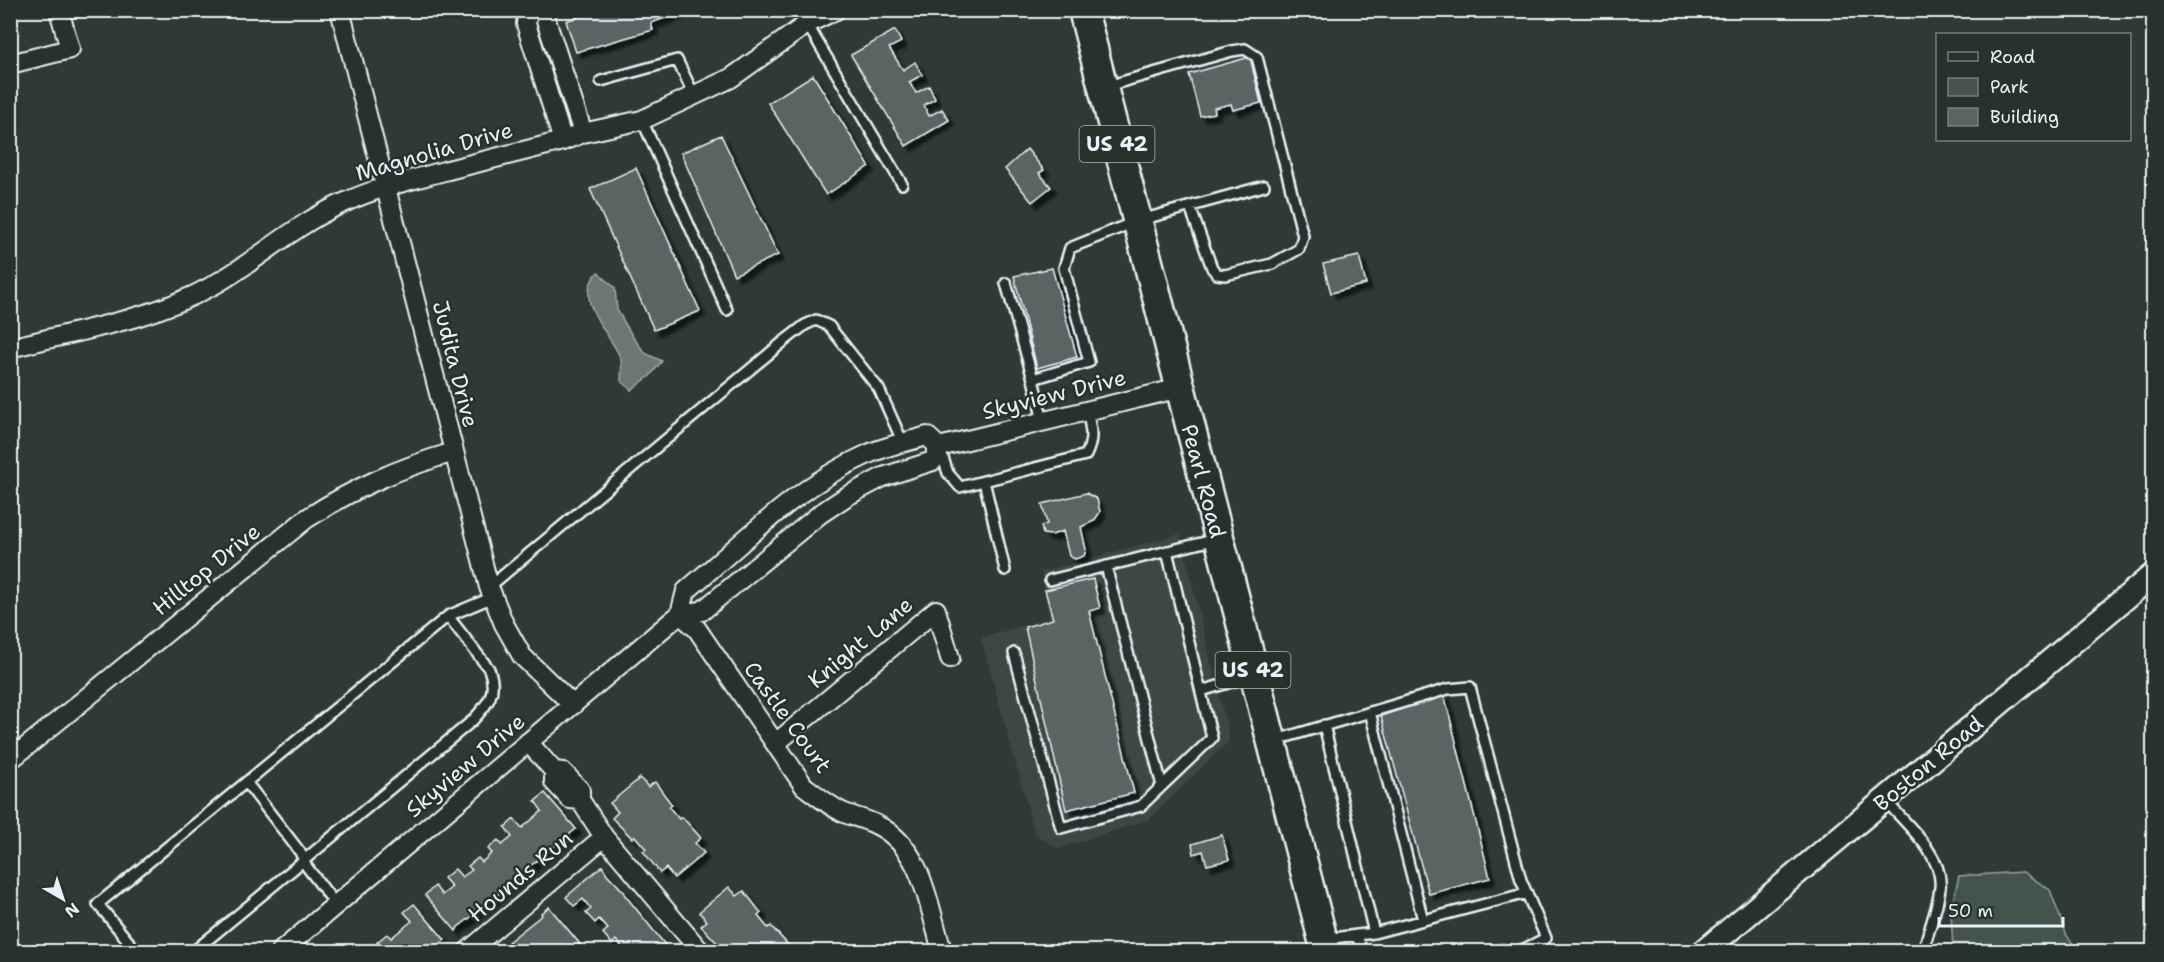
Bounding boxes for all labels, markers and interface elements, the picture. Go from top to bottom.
legend [1936,33,2131,141]
text: Road [1990,45,2035,69]
text: Park [1990,75,2029,99]
text: Building [1990,105,2059,129]
street label: Magnolia Drive [352,115,516,188]
road number: US 42 [1080,126,1154,162]
street label: Judita Drive [426,298,485,431]
street label: Skyview Drive [979,363,1129,426]
street label: Pearl Road [1174,421,1233,541]
street label: Hilltop Drive [146,517,266,622]
street label: Knight Lane [802,590,919,695]
road number: US 42 [1216,652,1290,688]
street label: Castle Court [737,656,838,779]
street label: Skyview Drive [400,707,531,824]
street label: Boston Road [1867,709,1989,818]
street label: Hounds Run [462,824,579,929]
north arrow [33,869,93,929]
scale bar [1939,890,2064,928]
text: N [61,898,84,922]
text: 50 m [1948,899,1993,923]

